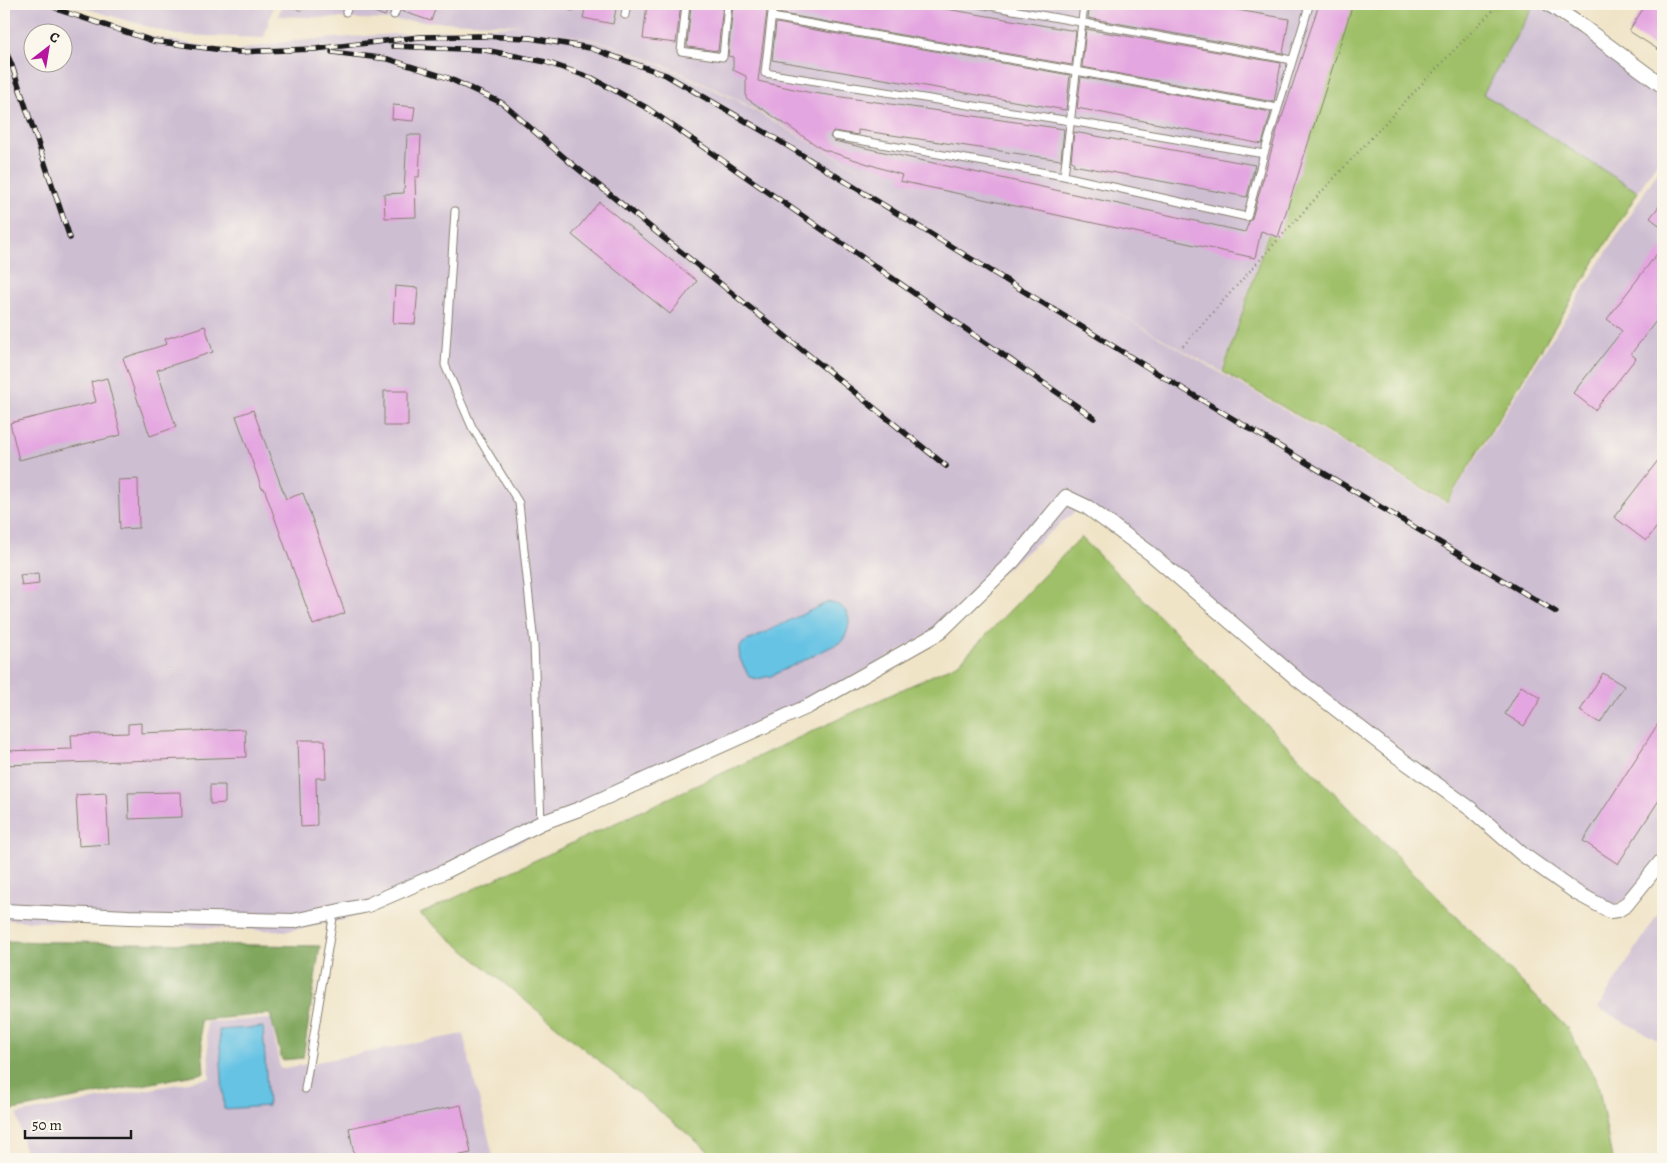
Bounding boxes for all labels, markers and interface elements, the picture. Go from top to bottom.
north arrow [22,22,72,72]
text: С [46,27,63,48]
scale bar [25,1108,131,1140]
text: 50 m [32,1115,62,1135]

